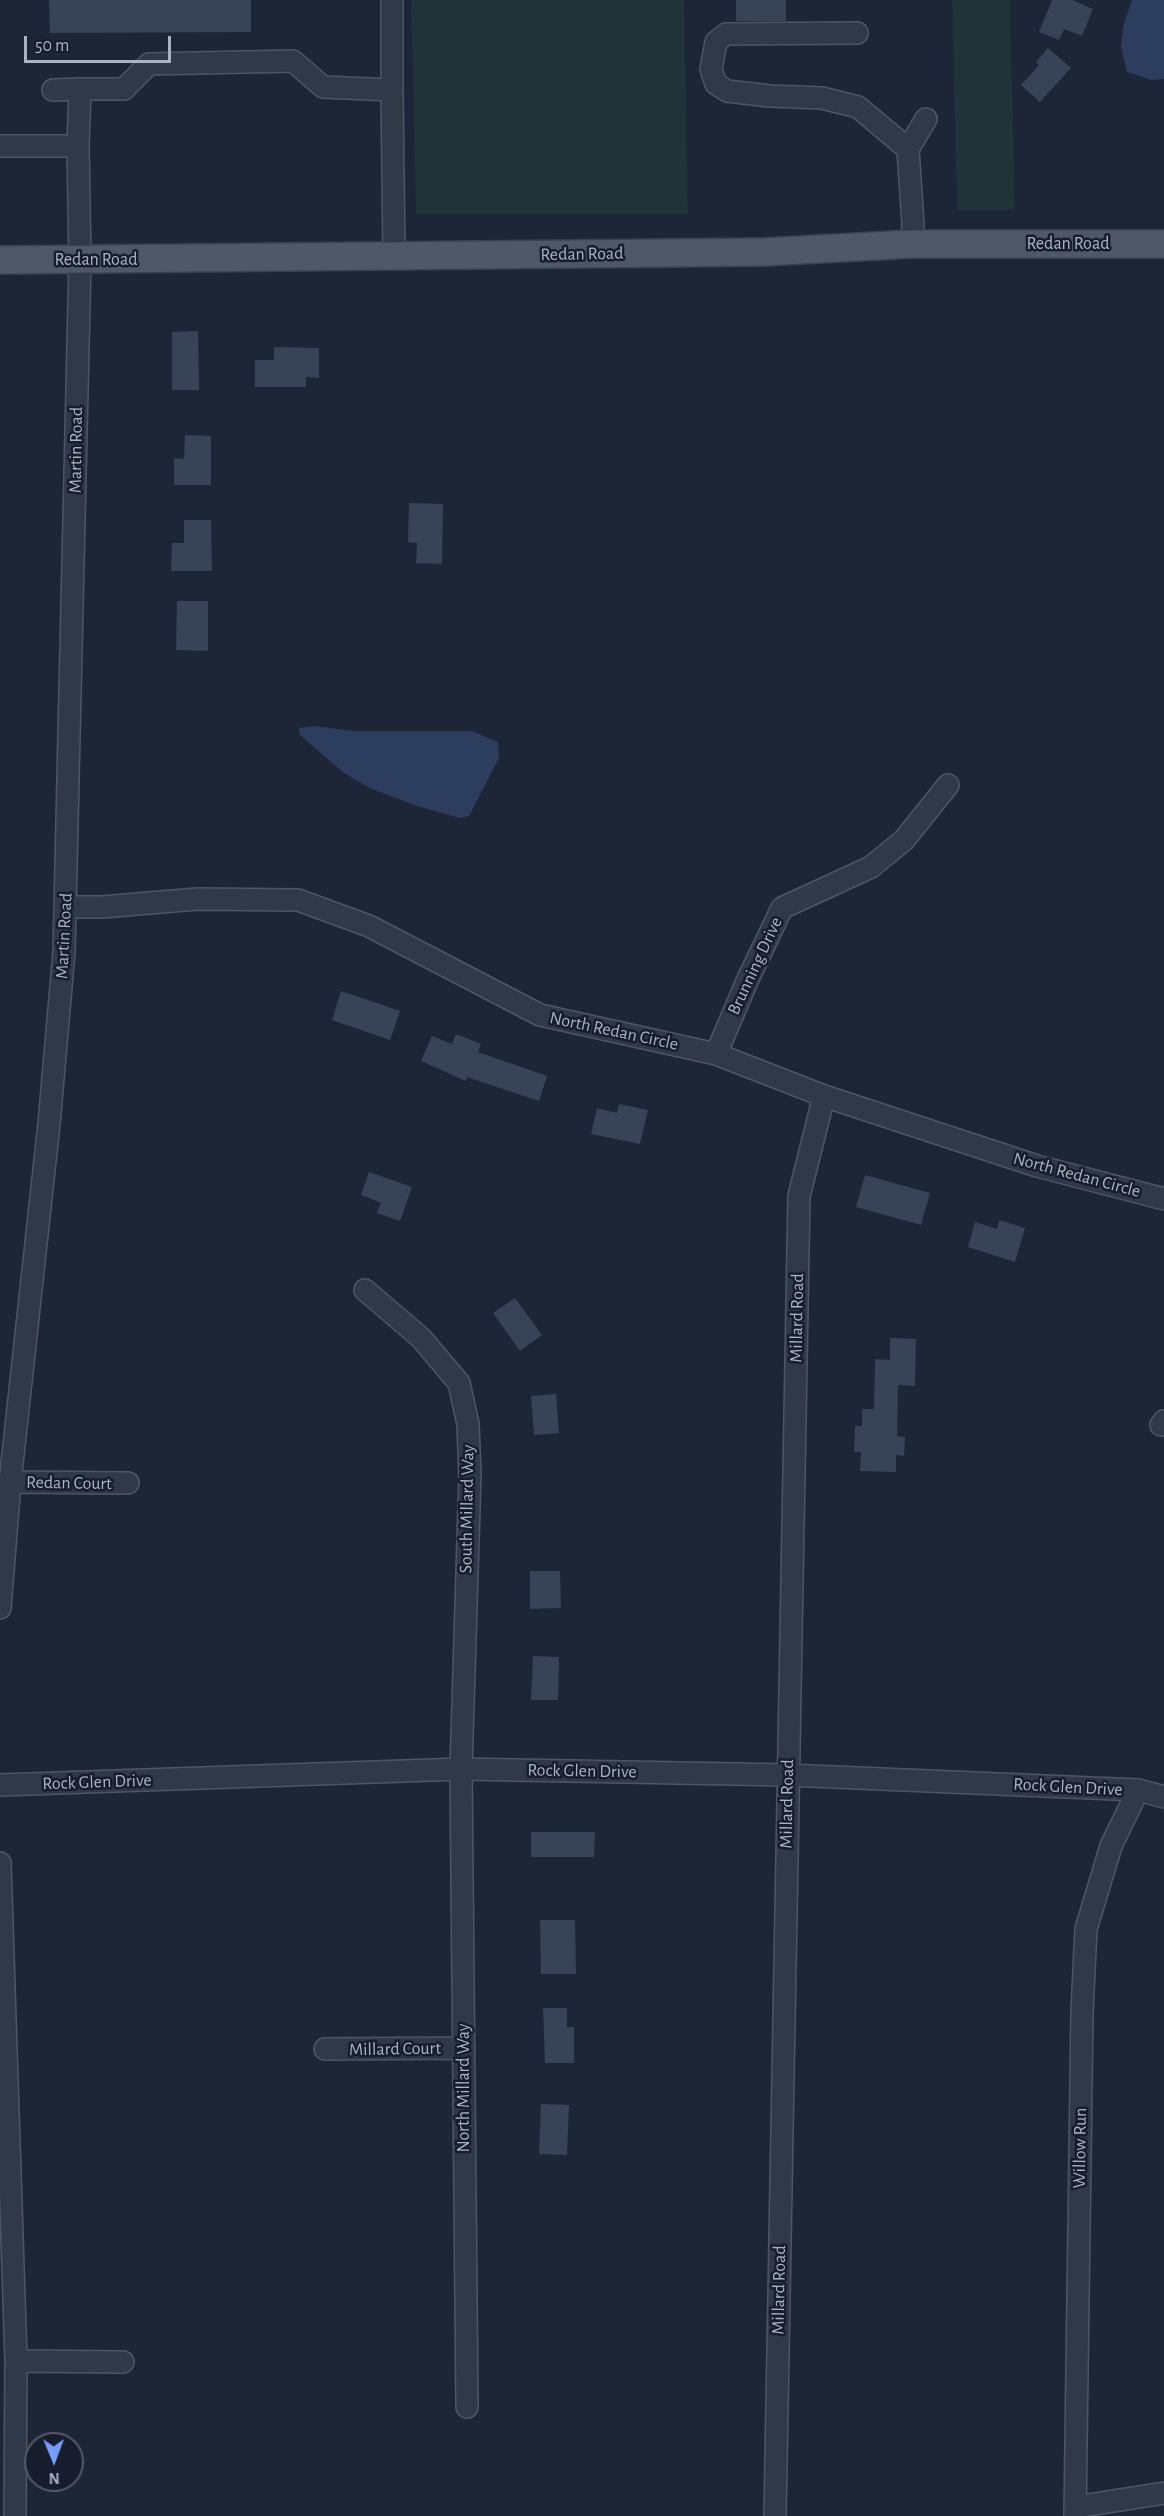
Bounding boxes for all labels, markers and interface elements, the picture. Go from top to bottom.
scale bar [27,24,174,62]
text: 50 m [35,37,69,55]
street label: Redan Road [1026,233,1110,255]
street label: Redan Road [540,242,624,266]
street label: Redan Road [54,249,138,271]
street label: Martin Road [64,407,88,493]
street label: Martin Road [51,892,77,980]
street label: Brunning Drive [723,914,787,1018]
street label: North Redan Circle [548,1007,680,1055]
street label: North Redan Circle [1011,1148,1143,1202]
street label: Millard Road [785,1273,809,1363]
street label: South Millard Way [455,1444,479,1574]
street label: Redan Court [26,1471,112,1495]
street label: Rock Glen Drive [527,1759,637,1783]
street label: Millard Road [775,1759,799,1849]
street label: Rock Glen Drive [42,1769,152,1795]
street label: Rock Glen Drive [1013,1773,1123,1801]
street label: North Millard Way [453,2023,475,2153]
street label: Millard Court [349,2037,441,2061]
street label: Willow Run [1068,2107,1092,2189]
street label: Millard Road [767,2245,791,2335]
north arrow [24,2432,84,2492]
text: N [49,2470,60,2486]

